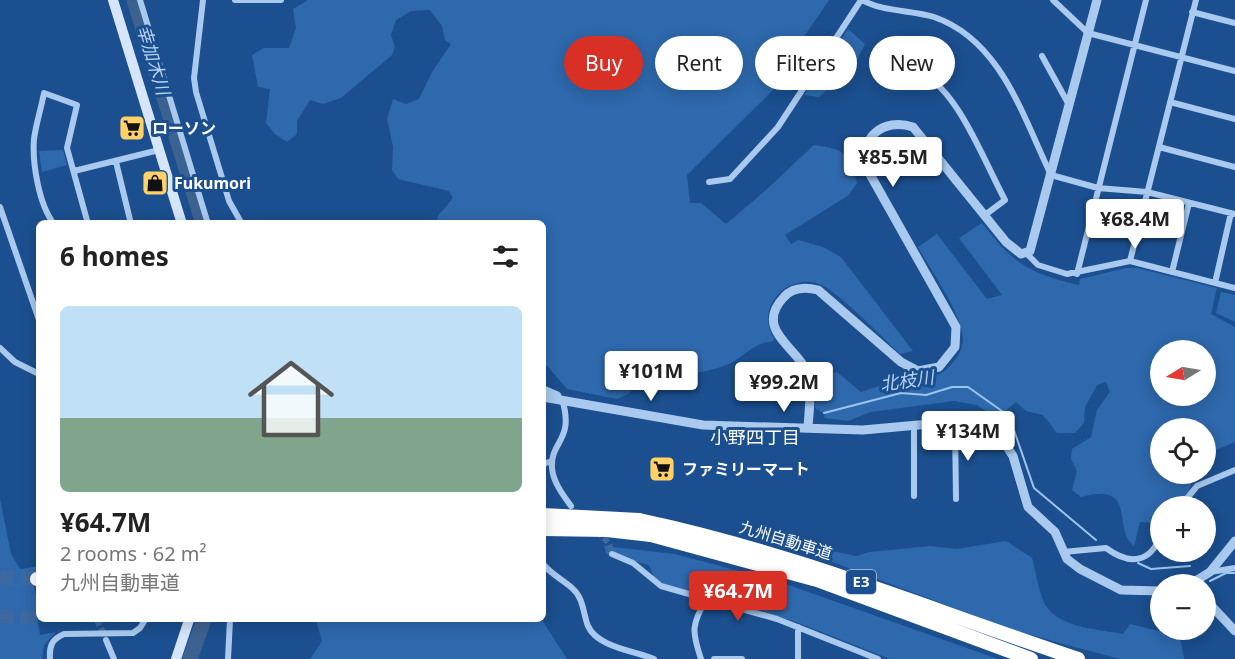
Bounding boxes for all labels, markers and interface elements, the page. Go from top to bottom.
water label: 幸加木川 [132,22,177,100]
chip: Buy [564,36,643,90]
chip: Rent [655,36,743,90]
chip: Filters [755,36,857,90]
chip: New [869,36,955,90]
supermarket icon: ローソン [117,113,147,143]
place label: ローソン [152,117,216,139]
pin: ¥85.5M [844,137,942,188]
text: ¥85.5M [858,143,928,170]
shop icon: Fukumori [140,168,170,198]
place label: Fukumori [174,172,251,194]
pin: ¥68.4M [1086,199,1184,250]
text: ¥68.4M [1100,205,1170,232]
text: 6 homes [60,238,169,274]
icon: filters [489,240,522,273]
north arrow [1150,340,1216,406]
map controls [1150,340,1216,640]
icon: home [237,345,345,453]
pin: ¥101M [609,351,693,402]
text: ¥101M [619,357,683,384]
pin: ¥99.2M [735,362,833,413]
water label: 北枝川 [878,364,937,396]
text: ¥99.2M [749,368,819,395]
pin: ¥134M [926,411,1010,462]
text: ¥134M [936,417,1000,444]
button: locate [1150,418,1216,484]
district label: 小野四丁目 [710,425,800,449]
supermarket icon: ファミリーマート [647,454,677,484]
place label: ファミリーマート [682,458,810,480]
button: + [1150,496,1216,562]
text: ¥64.7M [60,504,151,540]
street label: 九州自動車道 [737,515,835,565]
text: 2 rooms · 62 m² [60,540,207,567]
text: 九州自動車道 [60,569,180,596]
road number: E3 [846,570,876,594]
pin: ¥64.7M [689,571,787,622]
button: − [1150,574,1216,640]
text: ¥64.7M [703,577,773,604]

